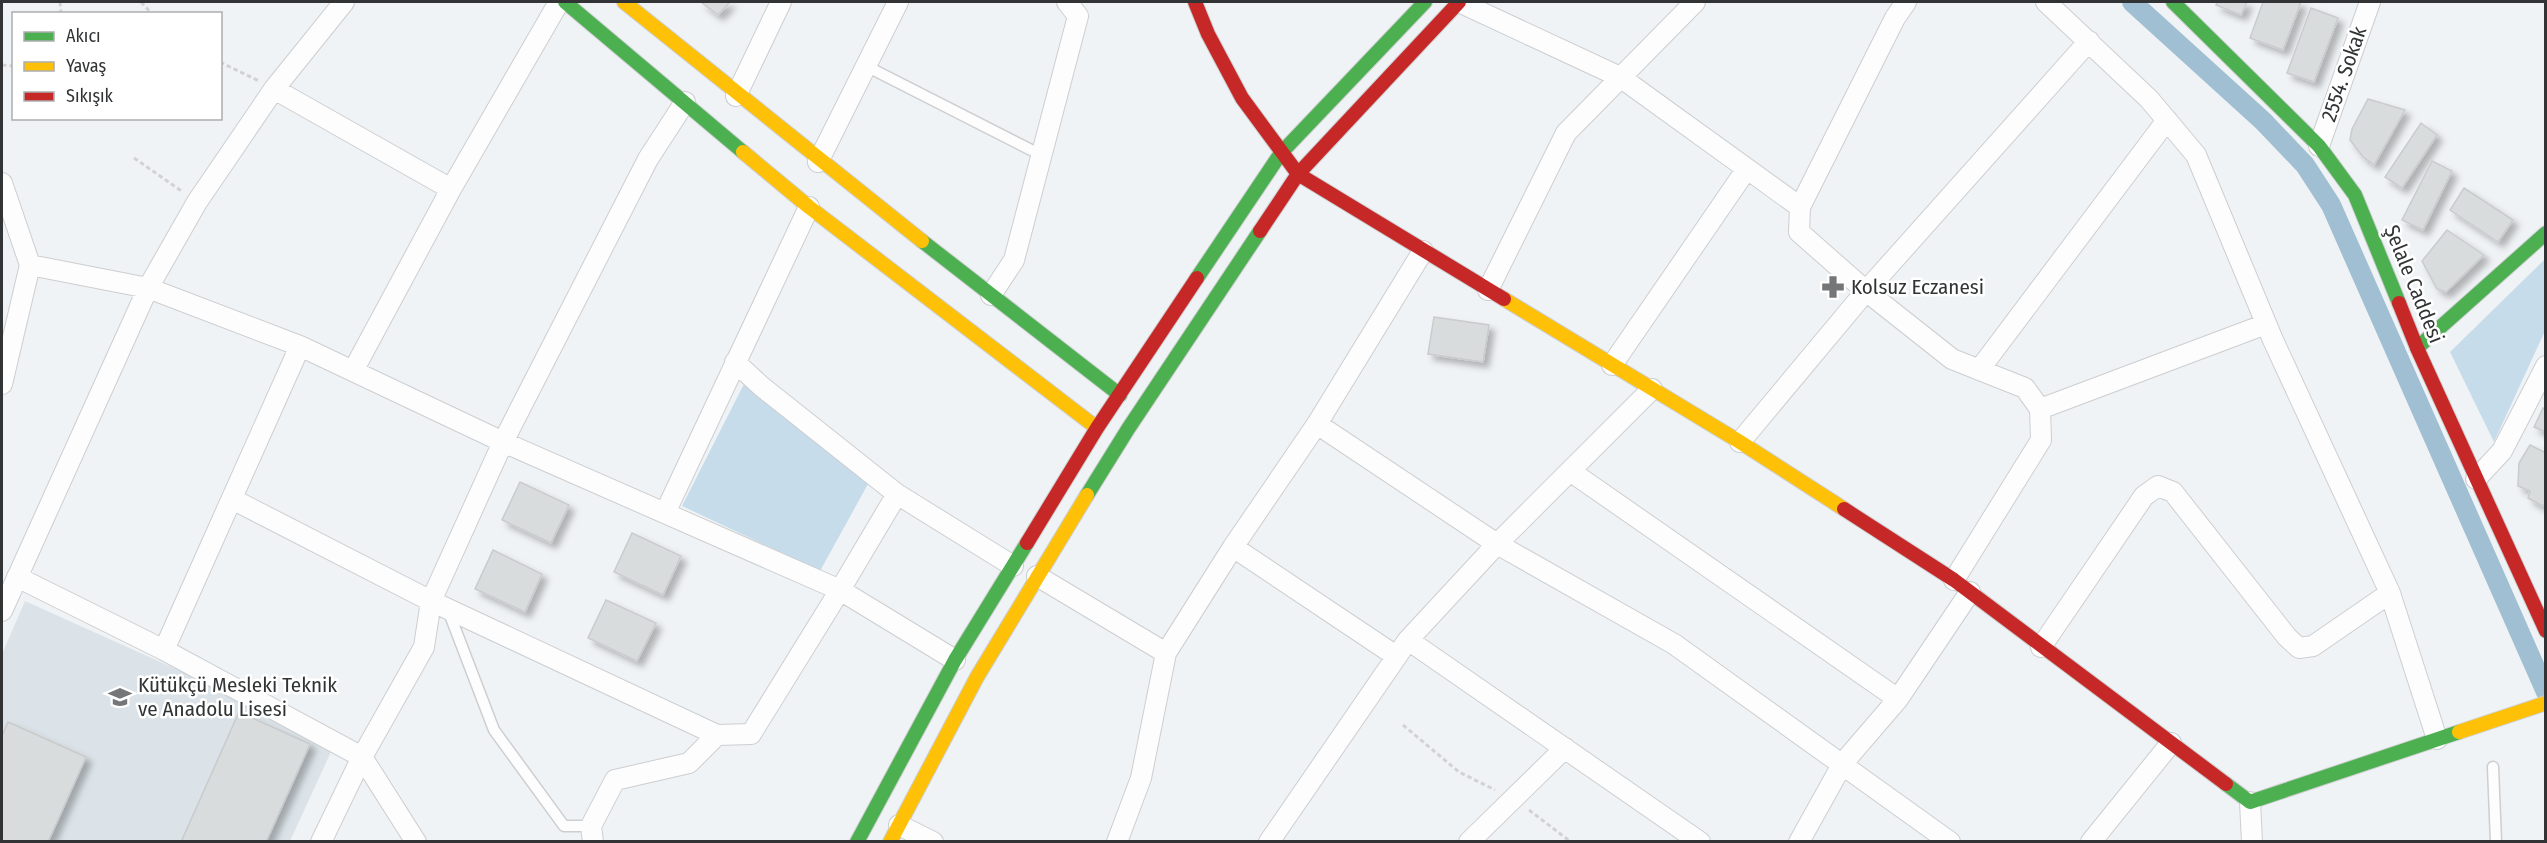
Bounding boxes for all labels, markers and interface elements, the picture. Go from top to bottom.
legend [12,12,222,120]
street label: 2554. Sokak [2316,23,2372,125]
text: Akıcı [66,25,101,47]
text: Yavaş [66,55,107,77]
text: Sıkışık [66,85,114,107]
street label: Şelale Caddesi [2379,221,2449,347]
pharmacy icon: Kolsuz Eczanesi [1820,274,1846,300]
place label: Kolsuz Eczanesi [1851,274,1984,300]
place label: Kütükçü Mesleki Teknik ve Anadolu Lisesi [138,672,337,722]
school or university icon: Kütükçü Mesleki Teknik ve Anadolu Lisesi [107,684,133,710]

